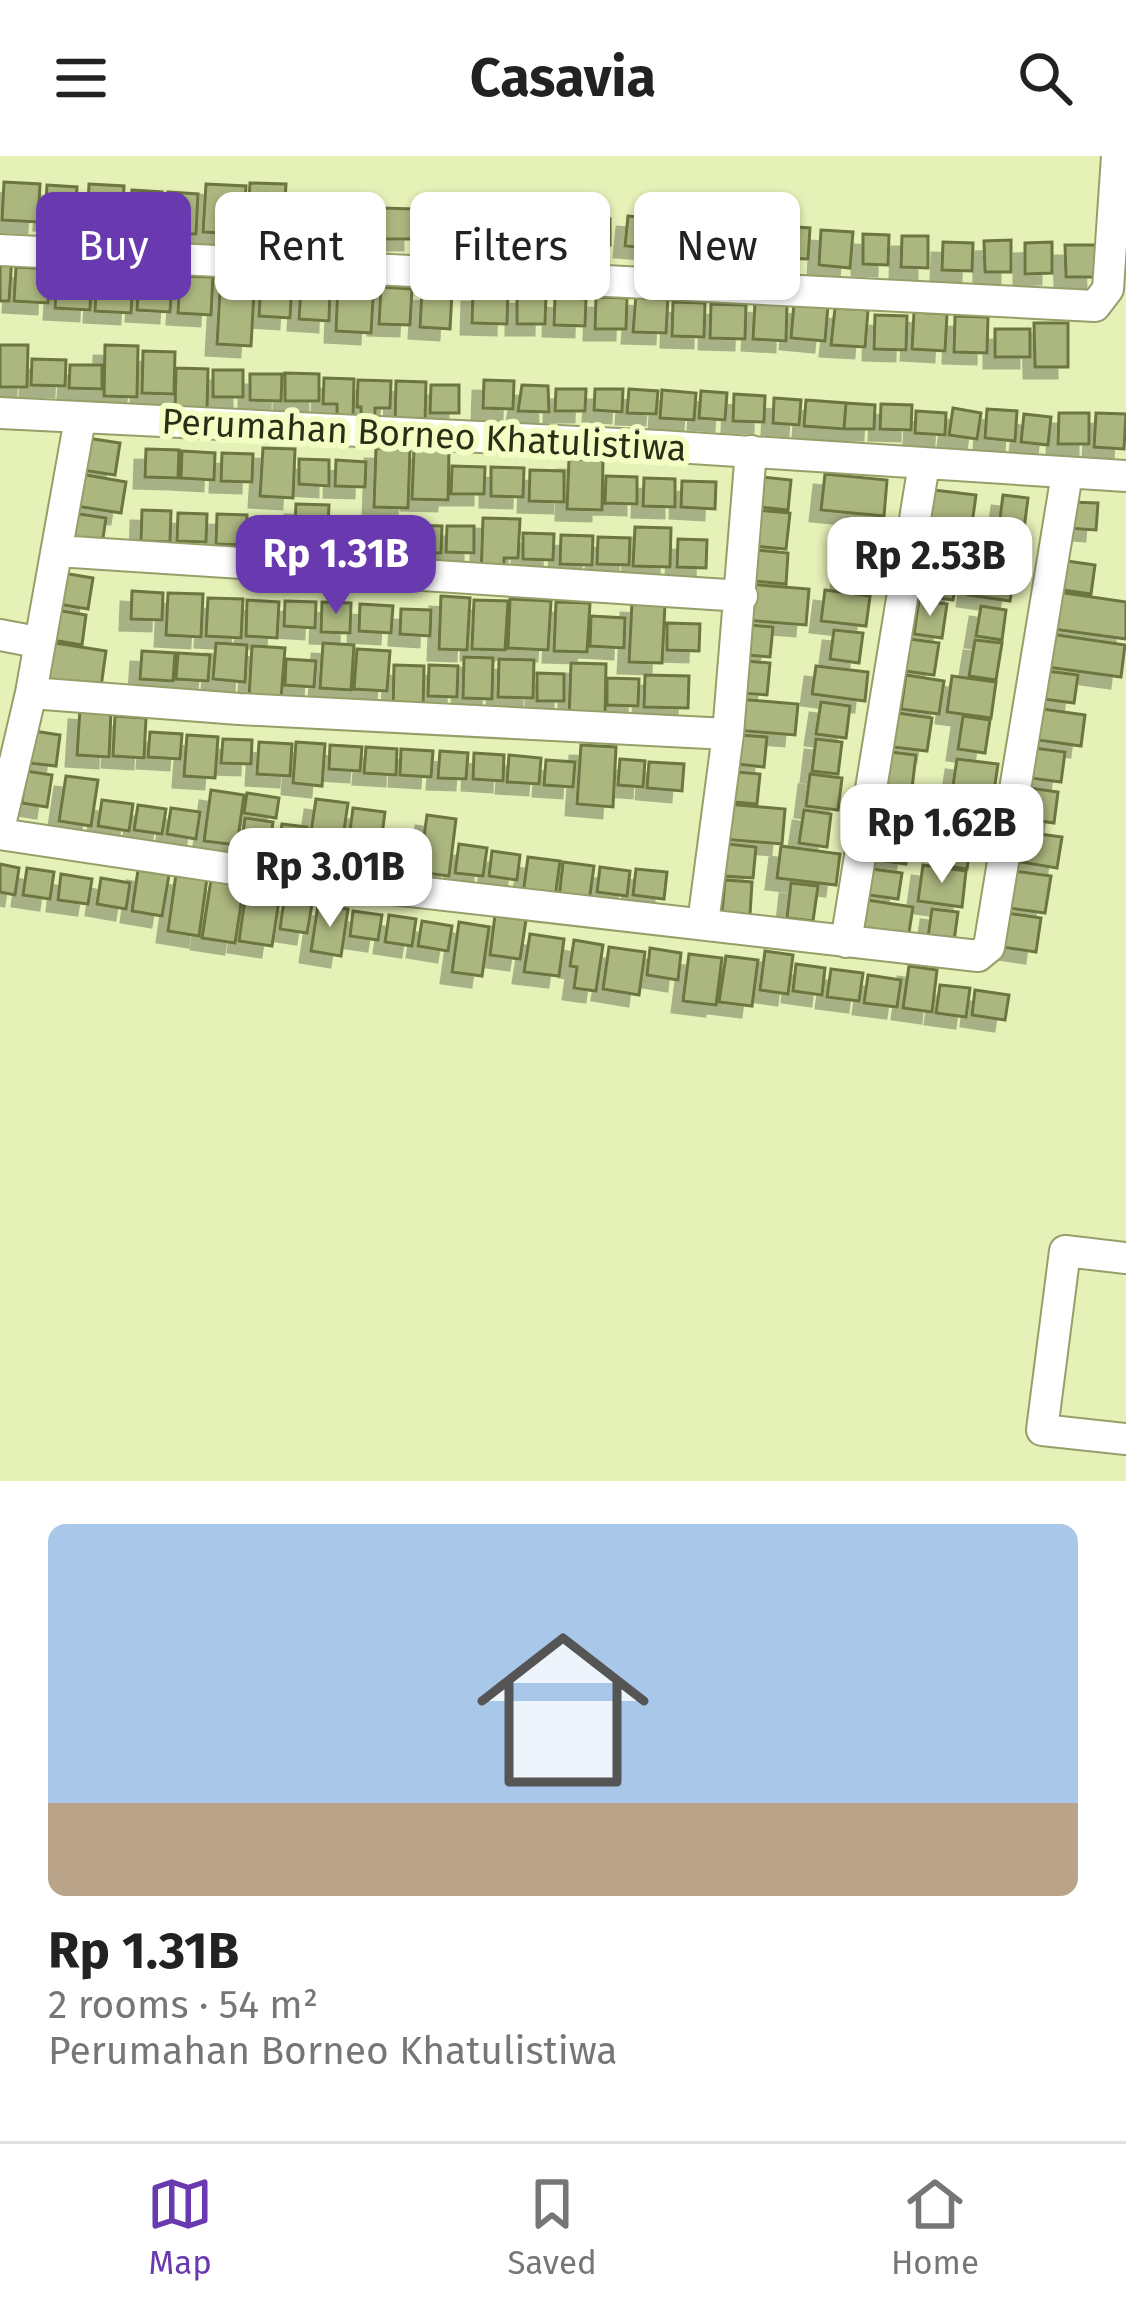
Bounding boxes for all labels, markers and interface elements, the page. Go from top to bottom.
icon: menu [48,45,114,111]
icon: search [1012,45,1078,111]
text: Casavia [470,46,656,110]
chip: Buy [36,192,191,300]
chip: Rent [215,192,386,300]
chip: Filters [410,192,610,300]
chip: New [634,192,800,300]
street label: Perumahan Borneo Khatulistiwa [160,399,688,471]
pin: Rp 1.31B [212,515,460,617]
pin: Rp 2.53B [806,517,1054,619]
text: Rp 1.31B [263,531,409,577]
text: Rp 2.53B [854,533,1006,579]
pin: Rp 1.62B [818,784,1066,886]
text: Rp 1.62B [867,800,1017,846]
pin: Rp 3.01B [206,828,454,930]
text: Rp 3.01B [255,844,405,890]
icon: home [455,1602,671,1818]
text: Rp 1.31B [48,1920,239,1982]
text: 2 rooms · 54 m² [48,1982,318,2028]
text: Perumahan Borneo Khatulistiwa [48,2028,617,2074]
tab: Map [147,2171,213,2283]
tab: Saved [507,2171,597,2283]
tab: Home [891,2171,979,2283]

